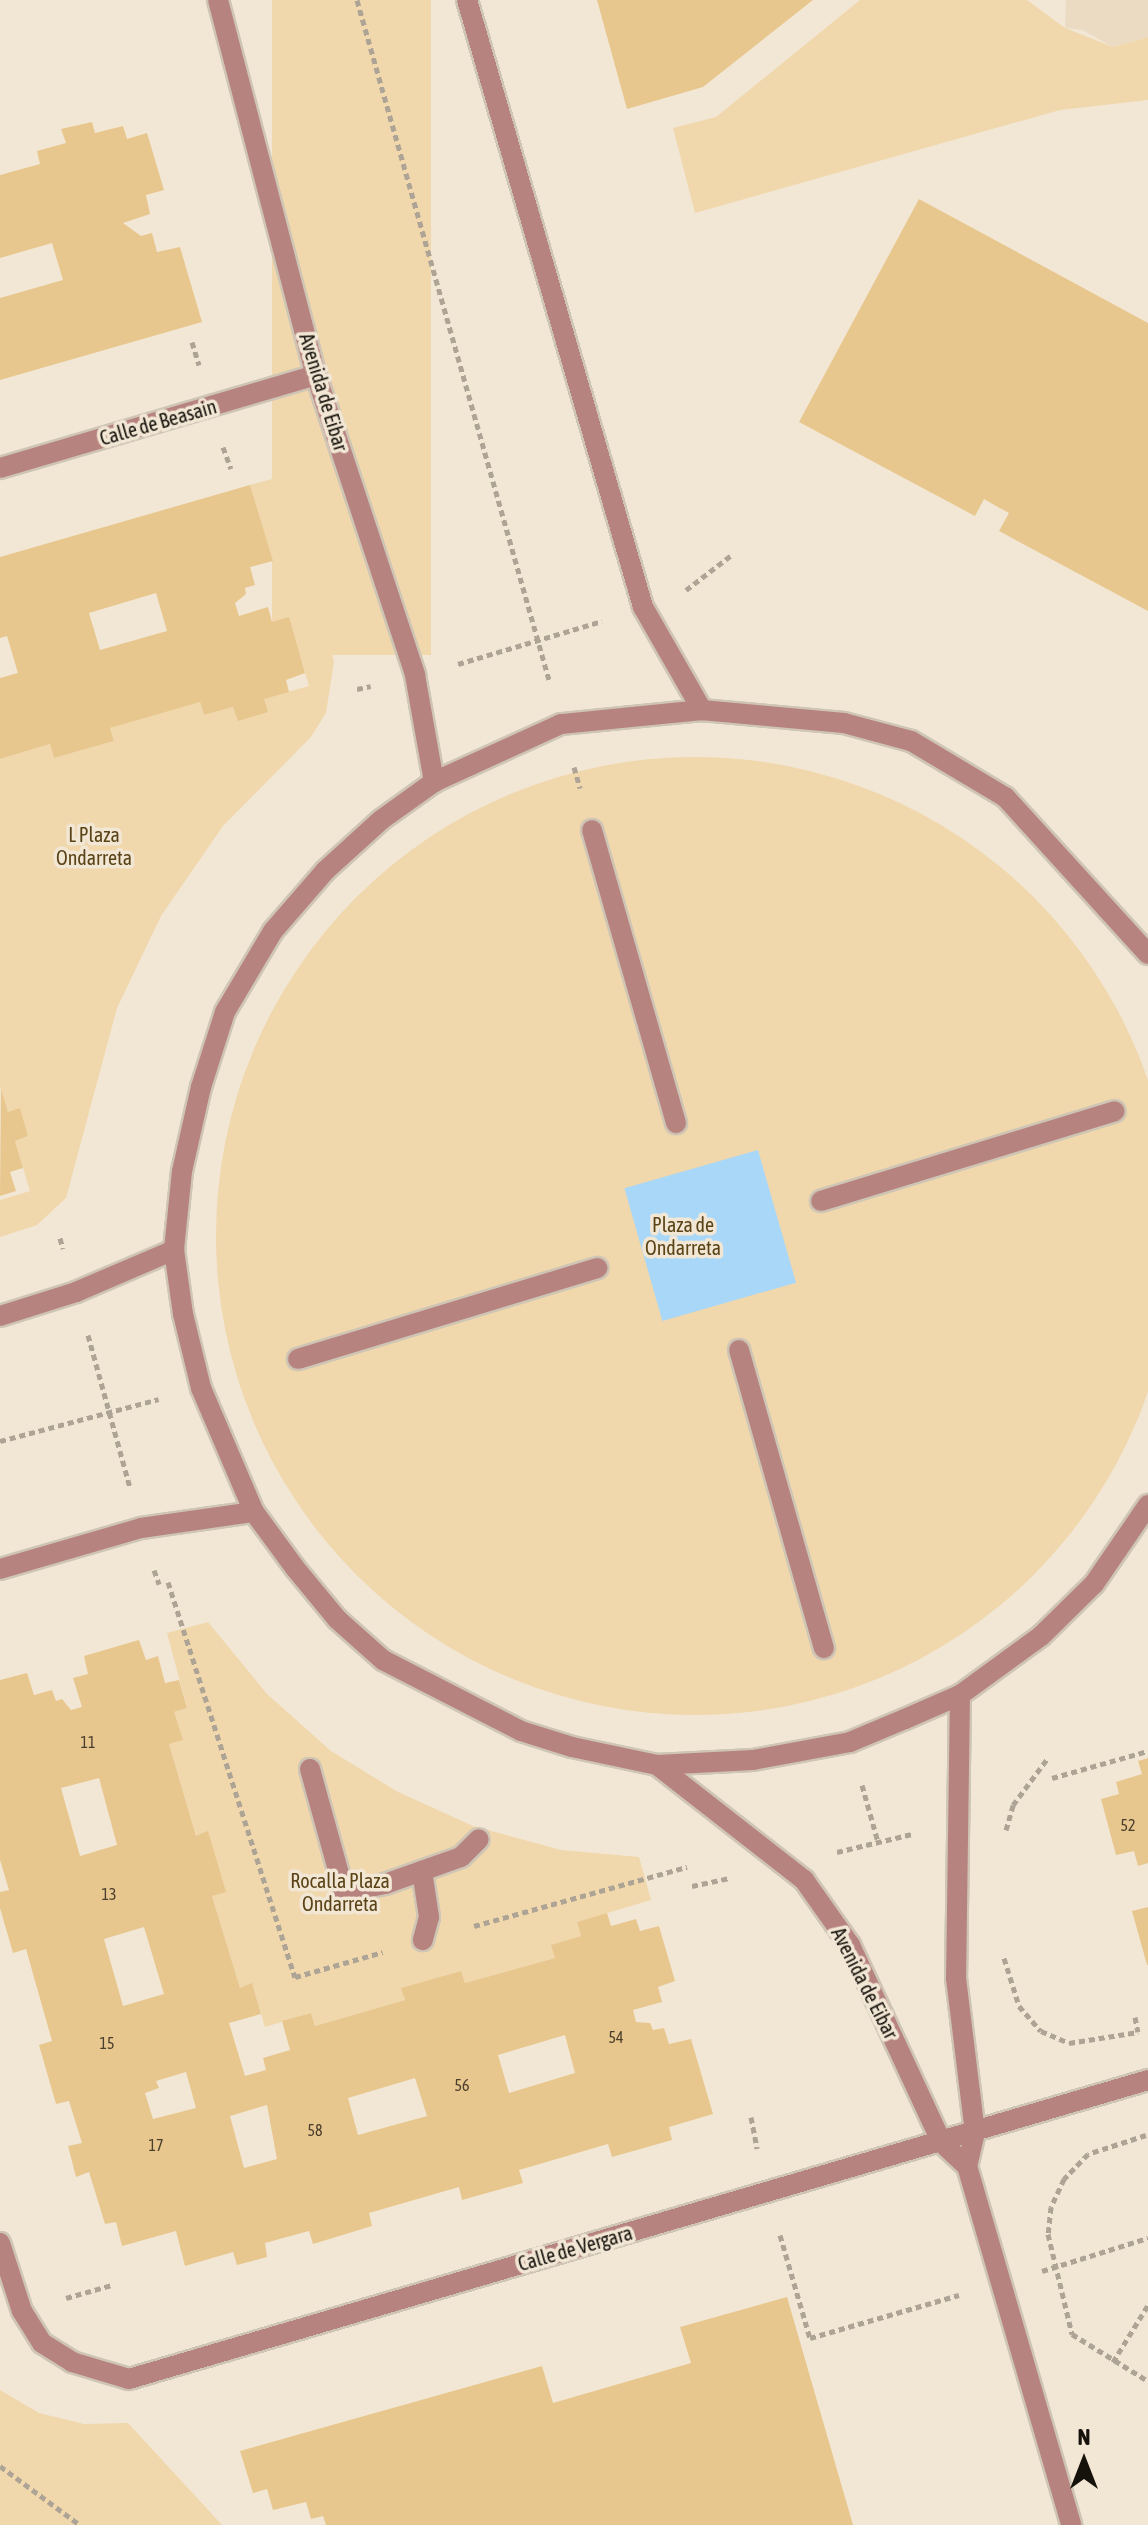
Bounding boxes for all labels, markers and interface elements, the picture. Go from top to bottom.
street label: Avenida de Eibar [295,330,353,454]
street label: Calle de Beasain [97,394,219,450]
park label: L Plaza Ondarreta [56,823,132,870]
park label: Plaza de Ondarreta [645,1212,721,1259]
house number: 11 [80,1732,96,1752]
house number: 52 [1120,1815,1136,1835]
park label: Rocalla Plaza Ondarreta [290,1868,390,1915]
house number: 13 [101,1884,117,1904]
street label: Avenida de Eibar [827,1923,903,2043]
house number: 54 [608,2027,624,2047]
house number: 15 [99,2033,115,2053]
house number: 56 [454,2075,470,2095]
house number: 58 [307,2120,323,2140]
house number: 17 [148,2135,164,2155]
street label: Calle de Vergara [515,2220,635,2276]
north arrow [1044,2421,1124,2501]
text: N [1078,2424,1090,2450]

